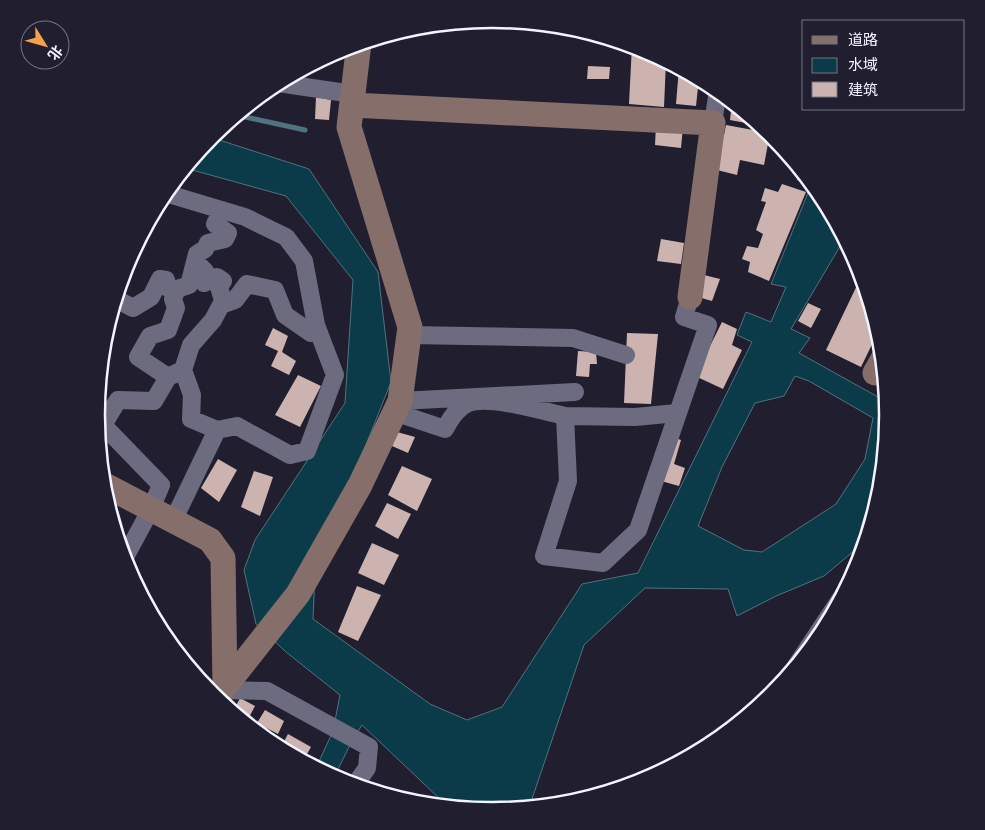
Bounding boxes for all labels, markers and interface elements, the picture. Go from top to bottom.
north arrow [20,20,70,70]
legend [802,20,965,110]
text: 道路 [848,31,878,49]
text: 北 [44,42,66,63]
text: 水域 [848,56,878,74]
text: 建筑 [848,81,878,99]

